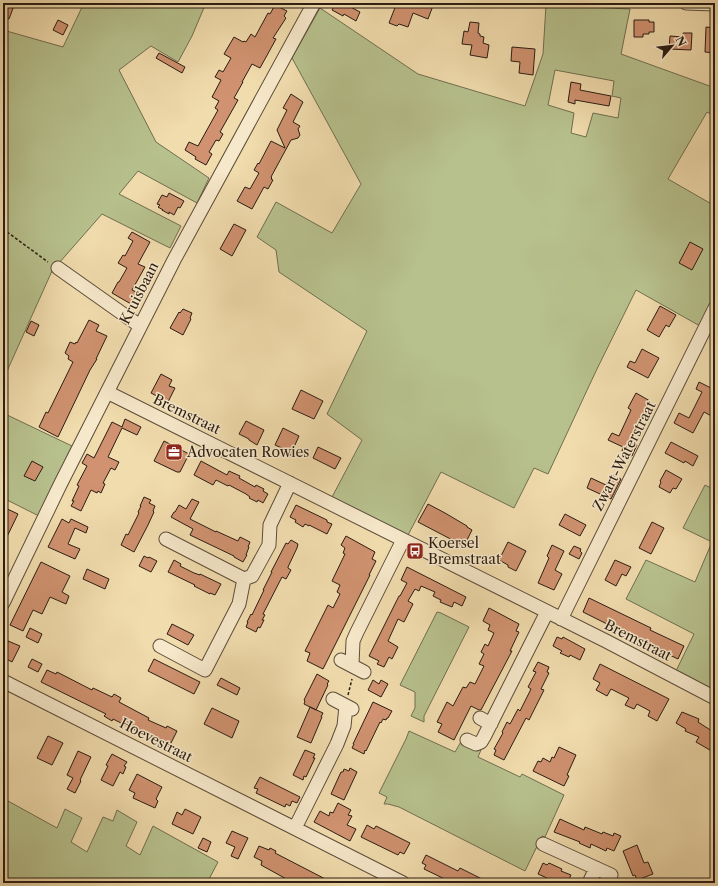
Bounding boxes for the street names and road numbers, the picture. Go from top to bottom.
street label: Kruisbaan [116,259,163,327]
street label: Bremstraat [150,390,224,438]
street label: Zwart-Waterstraat [589,398,659,514]
street label: Bremstraat [601,615,675,665]
street label: Hoevestraat [117,714,195,766]

